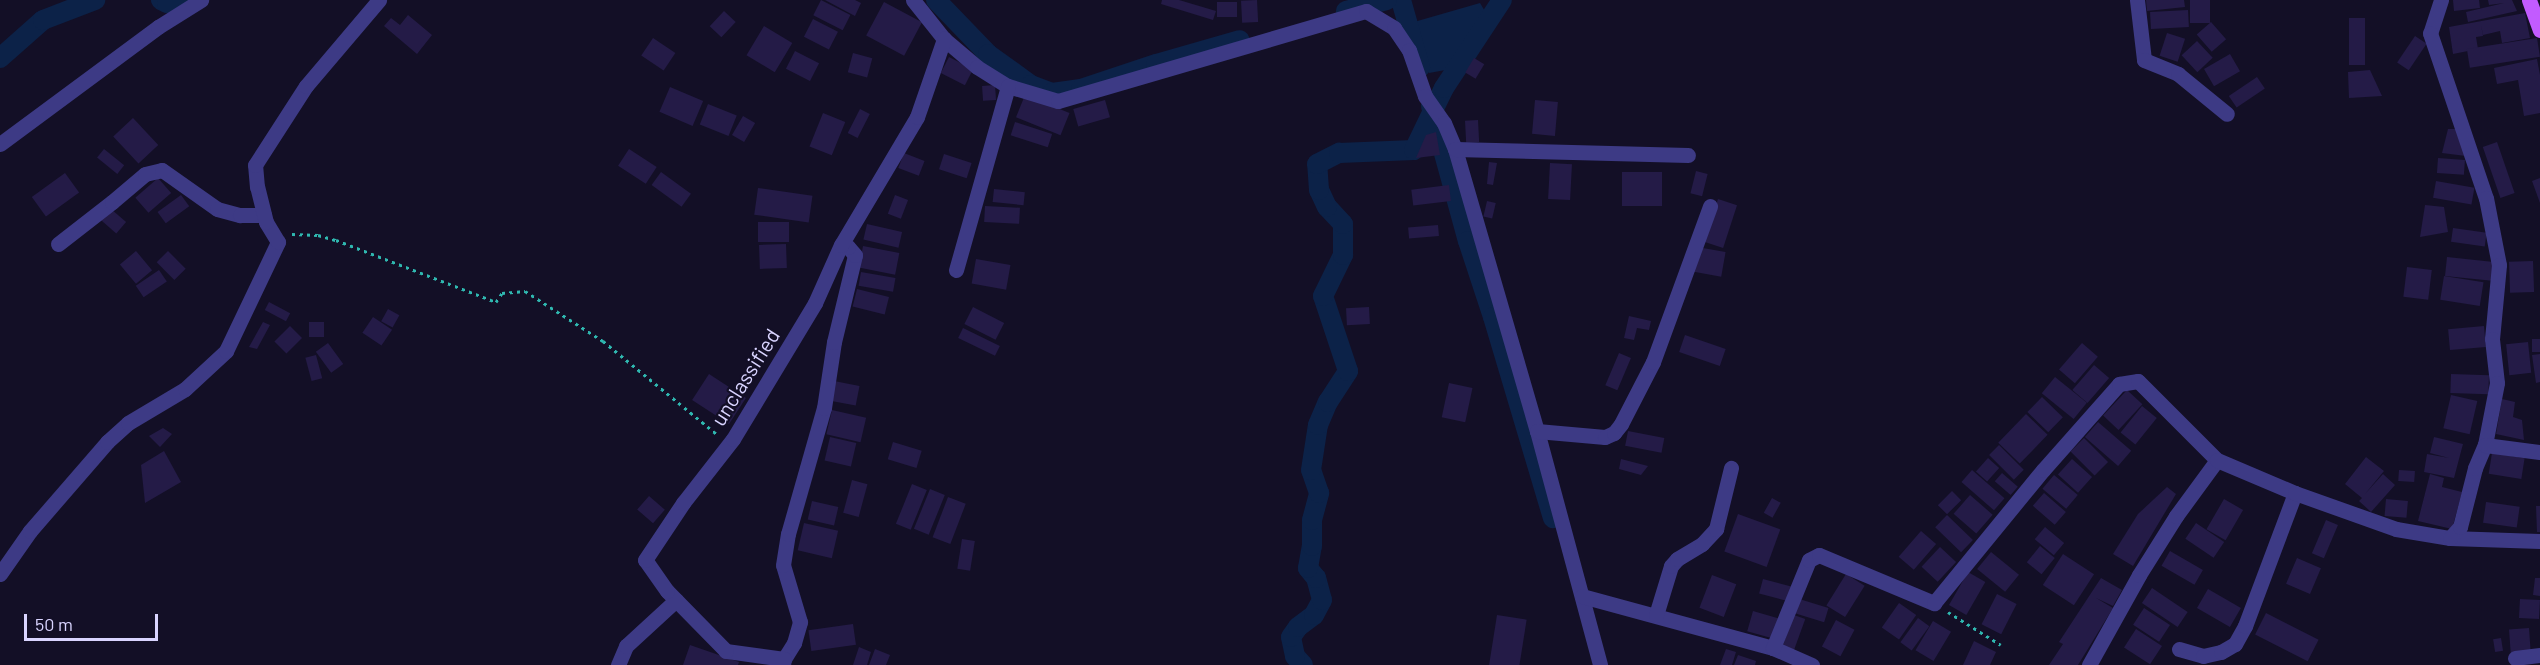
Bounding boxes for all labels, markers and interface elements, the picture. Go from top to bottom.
street label: unclassified [705,324,785,430]
scale bar [27,602,160,640]
text: 50 m [35,613,73,635]

